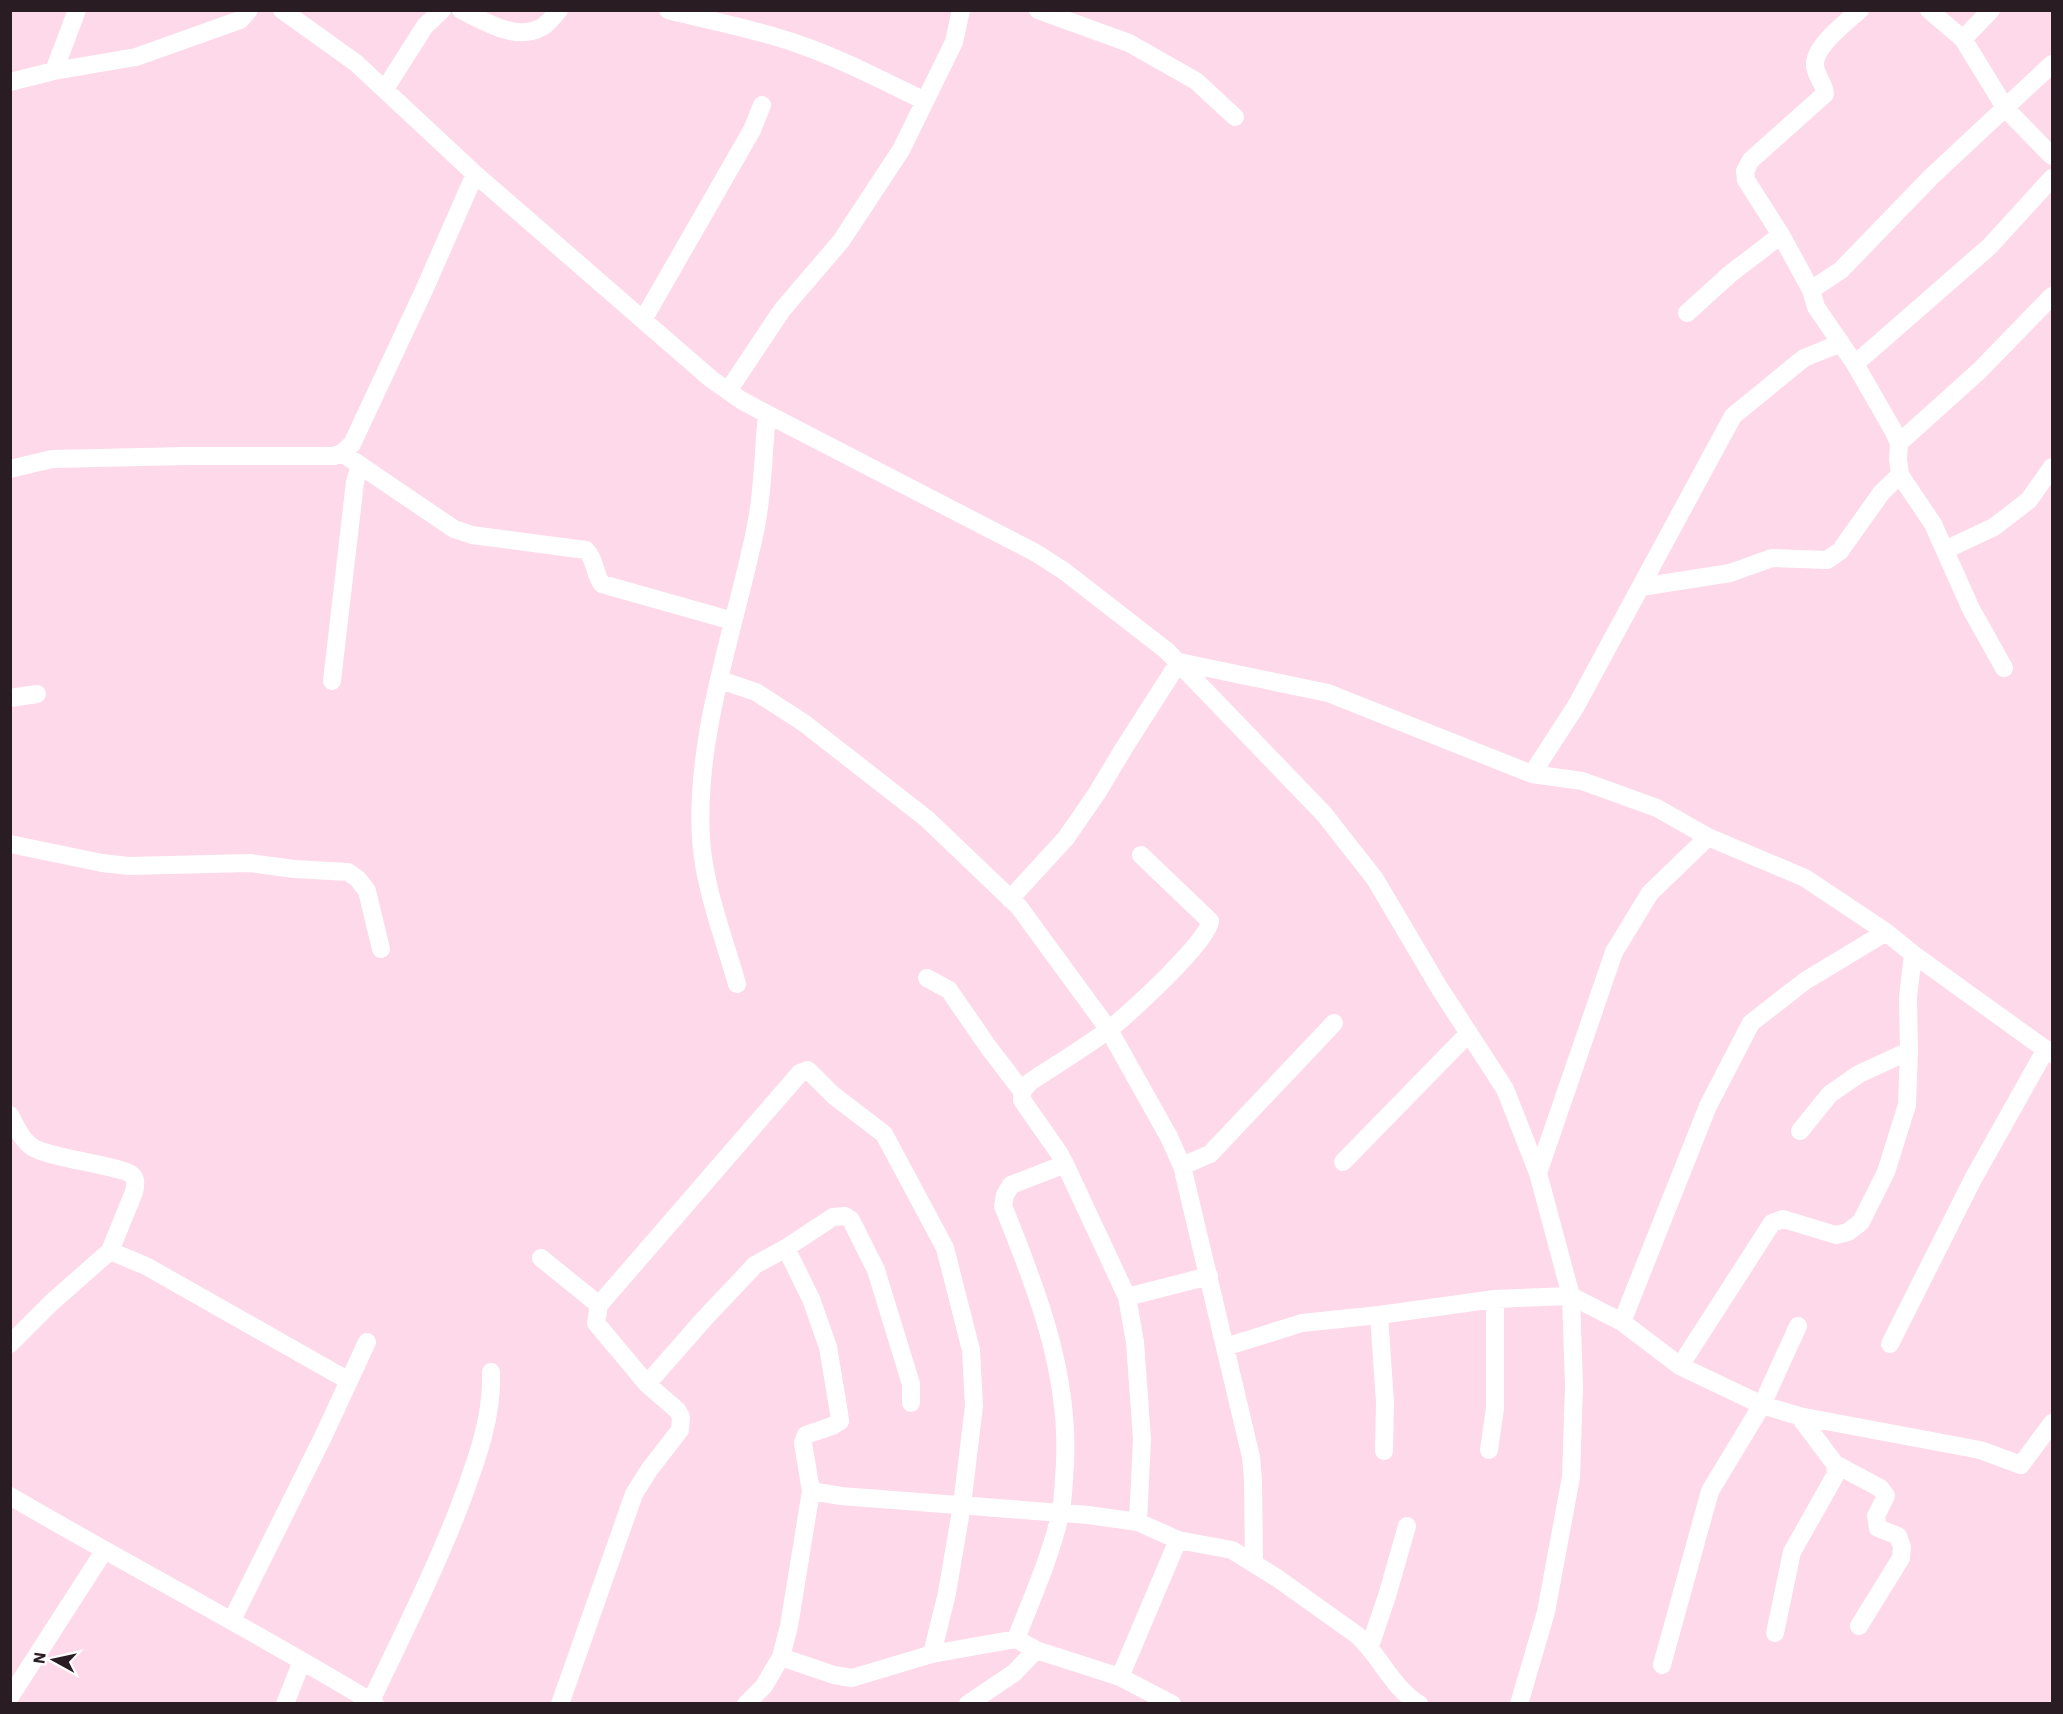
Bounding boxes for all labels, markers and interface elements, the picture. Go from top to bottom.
north arrow [24,1630,84,1690]
text: N [28,1651,50,1665]

